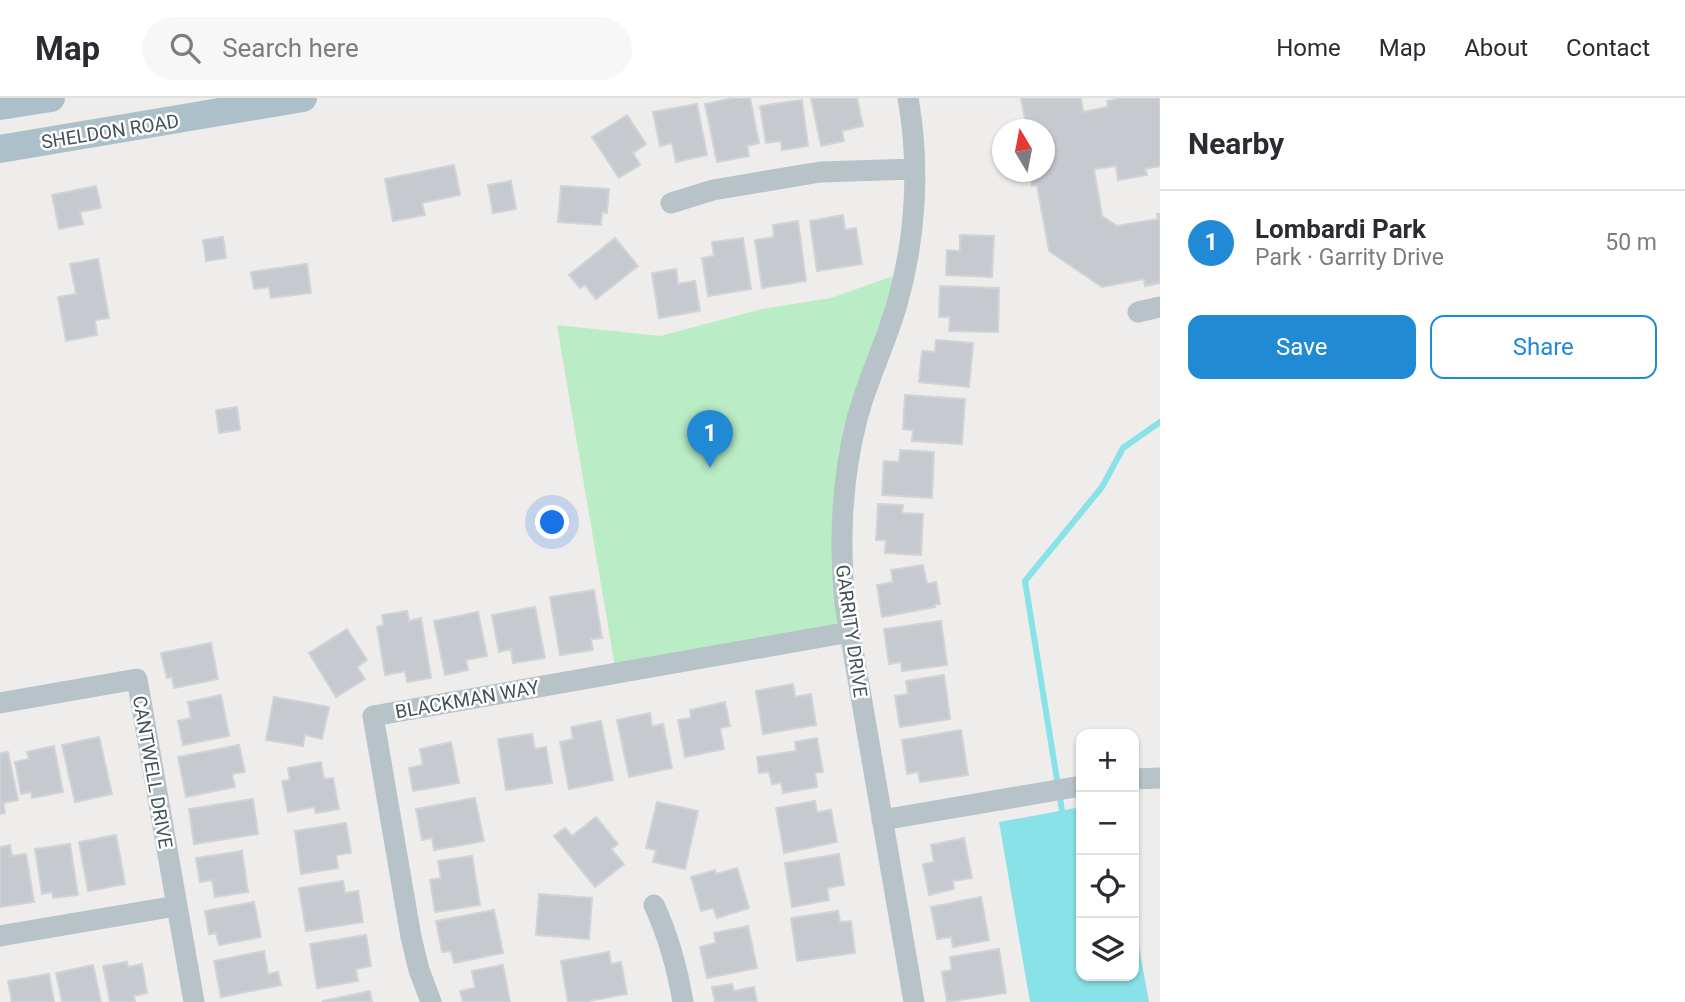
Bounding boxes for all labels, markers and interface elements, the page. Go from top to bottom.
search box [142,17,632,80]
text: Map [35,29,100,68]
icon: search [166,29,204,67]
text: Search here [222,33,359,63]
text: Home [1276,34,1341,62]
text: Map [1379,34,1426,62]
text: About [1464,34,1528,62]
text: Contact [1566,34,1650,62]
street label: SHELDON ROAD [40,109,181,154]
north arrow [992,119,1055,182]
text: Nearby [1188,126,1284,161]
text: Lombardi Park [1255,214,1426,244]
text: 1 [1204,229,1218,256]
text: 50 m [1605,229,1657,256]
text: Park · Garrity Drive [1255,244,1444,271]
button: Save [1188,315,1416,379]
button: Share [1430,315,1657,379]
pin: 1 [687,410,733,468]
your location [535,505,569,539]
street label: GARRITY DRIVE [831,563,872,699]
street label: BLACKMAN WAY [393,675,541,723]
street label: CANTWELL DRIVE [128,694,177,850]
map controls [1076,729,1139,981]
button: + [1076,729,1139,792]
button: − [1076,792,1139,855]
button: locate [1076,855,1139,918]
button: layers [1076,918,1139,981]

